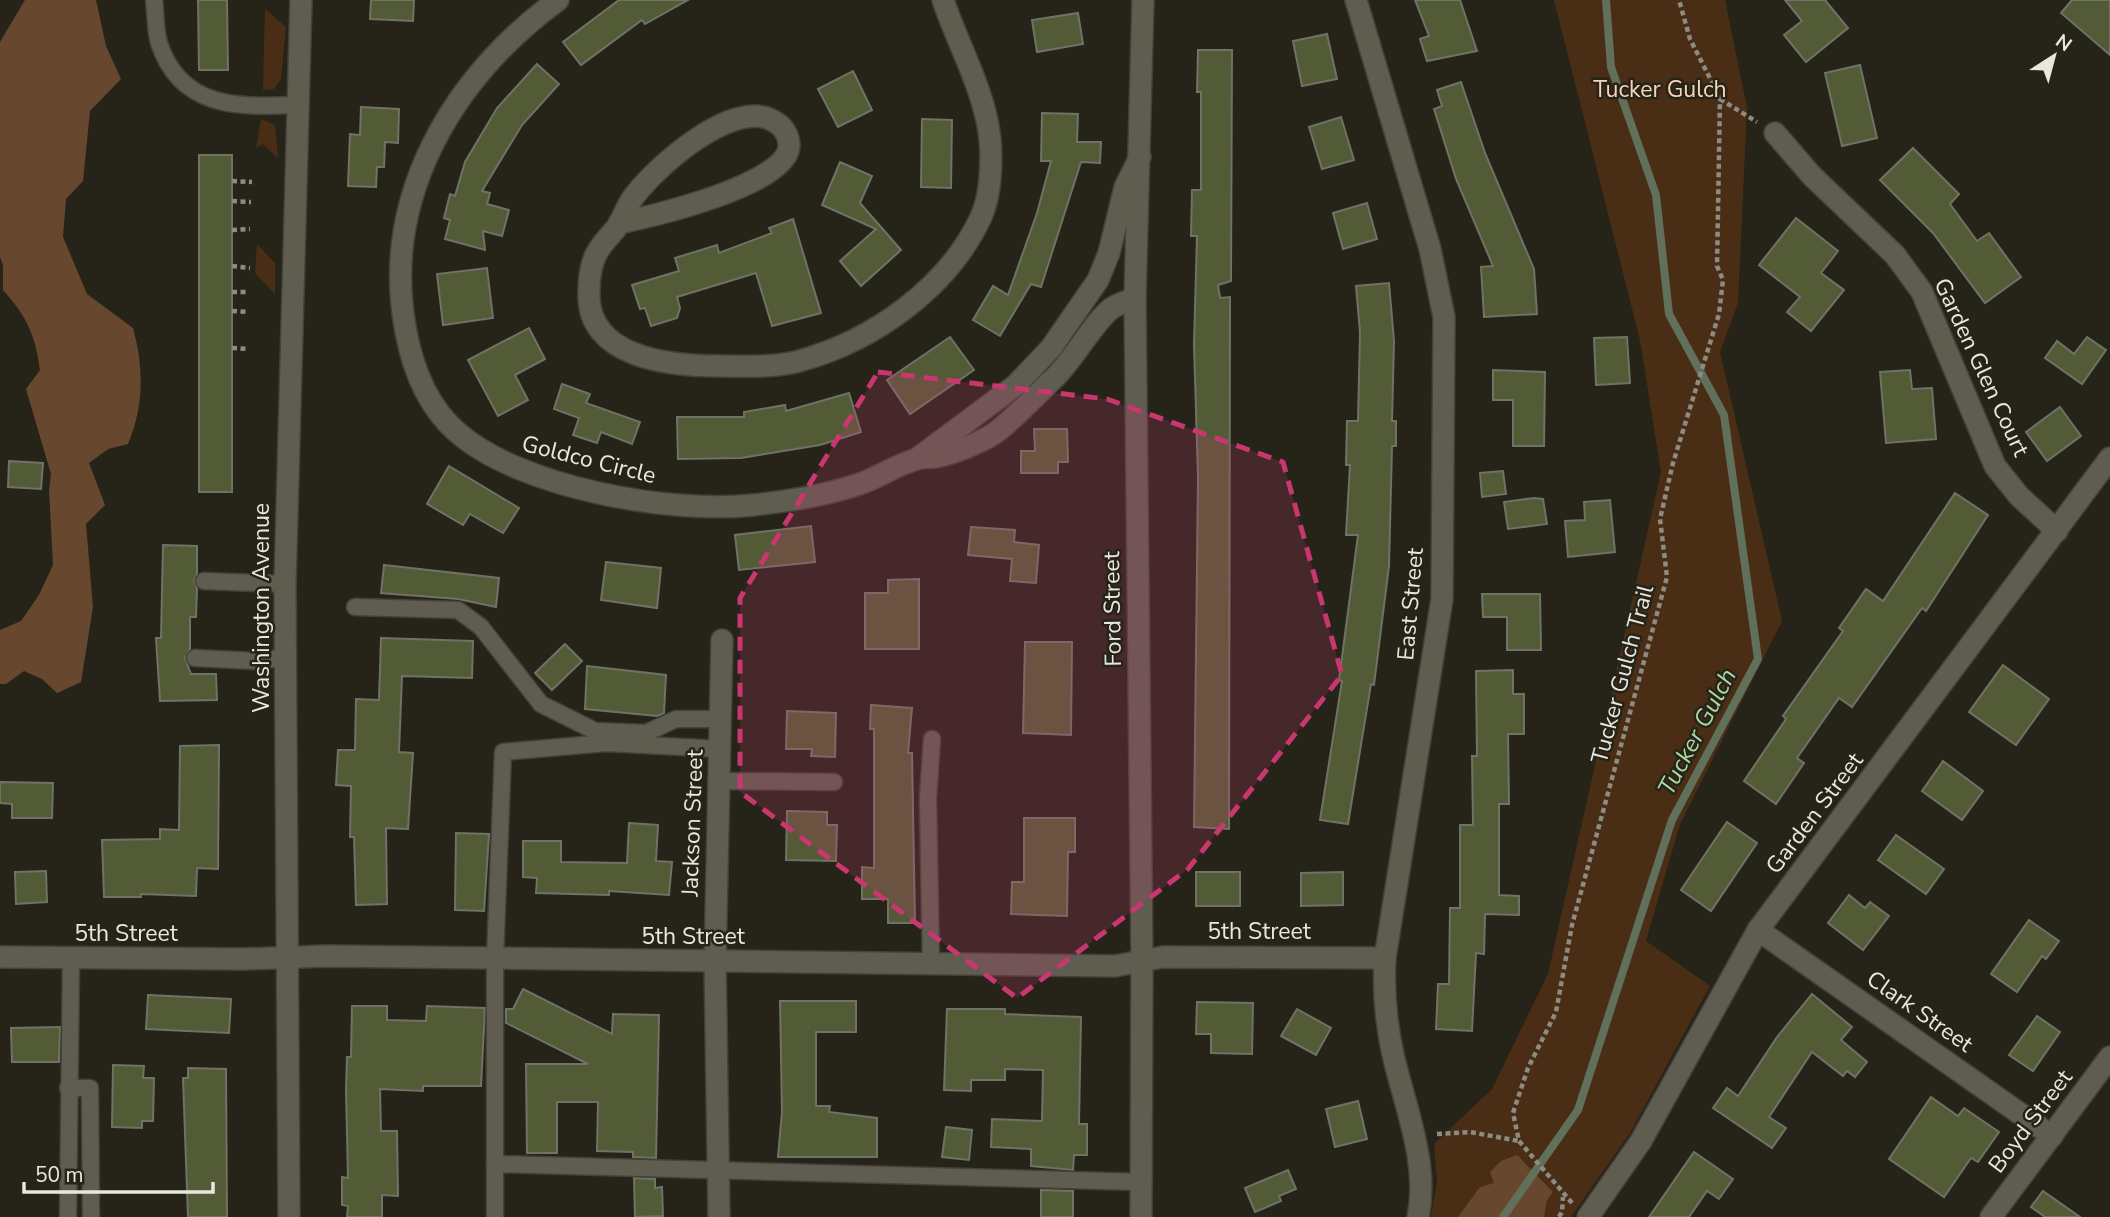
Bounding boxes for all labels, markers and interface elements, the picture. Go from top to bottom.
north arrow [2019,21,2089,91]
text: N [2050,28,2077,58]
park label: Tucker Gulch [1593,74,1727,105]
street label: Garden Glen Court [1927,273,2037,462]
street label: Goldco Circle [519,428,659,491]
street label: Washington Avenue [246,503,277,713]
street label: East Street [1390,545,1431,662]
street label: Ford Street [1096,550,1129,667]
street label: Tucker Gulch Trail [1584,581,1661,767]
water label: Tucker Gulch [1650,663,1744,801]
street label: Garden Street [1759,746,1871,880]
street label: Jackson Street [674,748,711,898]
street label: 5th Street [1207,916,1312,947]
street label: 5th Street [74,918,179,949]
street label: 5th Street [641,921,746,952]
street label: Clark Street [1860,963,1980,1060]
street label: Boyd Street [1981,1063,2080,1179]
scale bar [24,1150,214,1194]
text: 50 m [35,1161,84,1189]

